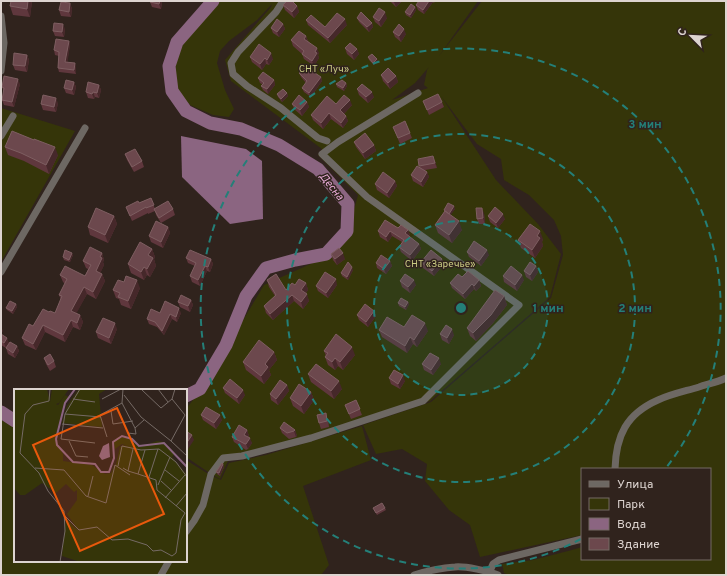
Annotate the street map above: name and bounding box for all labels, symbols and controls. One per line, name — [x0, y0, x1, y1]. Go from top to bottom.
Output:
north arrow — [671, 16, 711, 56]
text: С — [675, 26, 691, 38]
park label: СНТ «Луч» — [299, 63, 349, 76]
text: 3 мин — [628, 117, 662, 133]
water label: Десна — [316, 170, 347, 204]
park label: СНТ «Заречье» — [405, 258, 475, 271]
centre of rings — [454, 301, 468, 315]
text: 1 мин — [532, 301, 564, 317]
text: 2 мин — [618, 301, 652, 317]
inset map — [14, 389, 187, 562]
legend — [581, 468, 711, 560]
text: Улица — [617, 477, 653, 493]
text: Парк — [617, 497, 645, 513]
text: Вода — [617, 517, 646, 533]
text: Здание — [617, 537, 660, 553]

